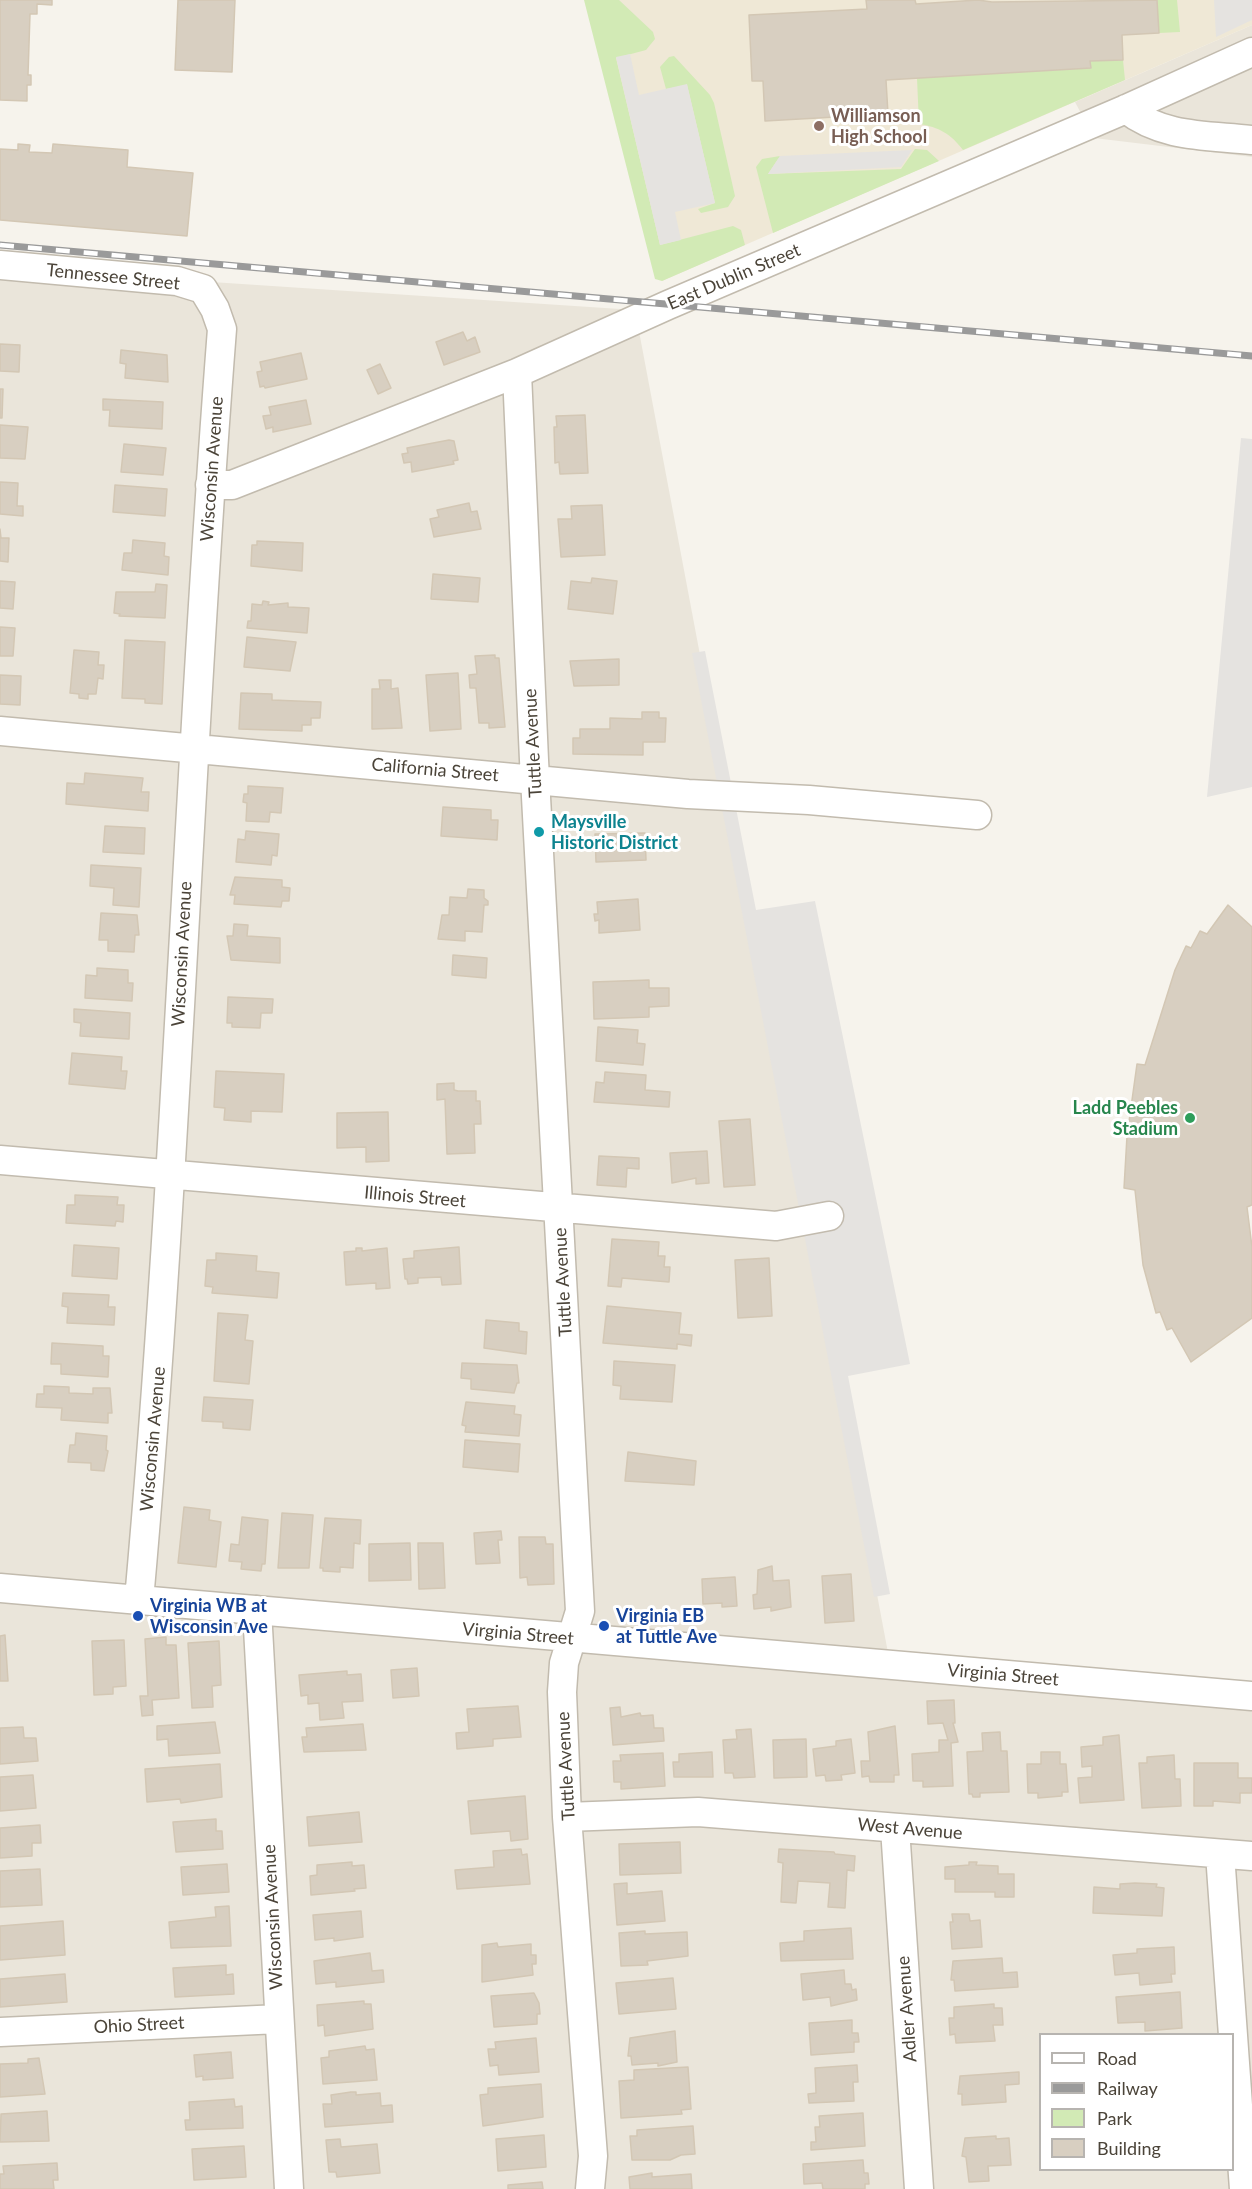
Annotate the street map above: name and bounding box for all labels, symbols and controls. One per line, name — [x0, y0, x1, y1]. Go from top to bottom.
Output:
place label: Williamson High School — [831, 105, 927, 148]
marker: Williamson High School — [812, 119, 826, 133]
street label: East Dublin Street — [664, 239, 804, 315]
street label: Tennessee Street — [45, 259, 181, 295]
street label: Wisconsin Avenue — [196, 396, 228, 542]
street label: Tuttle Avenue — [519, 688, 547, 798]
street label: California Street — [370, 754, 500, 786]
place label: Maysville Historic District — [551, 811, 678, 854]
marker: Maysville Historic District — [532, 825, 546, 839]
street label: Wisconsin Avenue — [167, 881, 197, 1027]
place label: Ladd Peebles Stadium — [1073, 1097, 1178, 1140]
marker: Ladd Peebles Stadium — [1183, 1111, 1197, 1125]
street label: Illinois Street — [363, 1182, 467, 1212]
street label: Tuttle Avenue — [549, 1227, 577, 1337]
street label: Wisconsin Avenue — [136, 1365, 170, 1513]
place label: Virginia WB at Wisconsin Ave — [150, 1595, 268, 1638]
place label: Virginia EB at Tuttle Ave — [616, 1605, 717, 1648]
marker: Virginia WB at Wisconsin Ave — [131, 1609, 145, 1623]
street label: Virginia Street — [461, 1618, 575, 1650]
marker: Virginia EB at Tuttle Ave — [597, 1619, 611, 1633]
street label: Virginia Street — [946, 1659, 1060, 1691]
street label: Tuttle Avenue — [552, 1711, 580, 1821]
street label: West Avenue — [856, 1814, 964, 1844]
street label: Wisconsin Avenue — [258, 1844, 288, 1990]
street label: Adler Avenue — [893, 1955, 921, 2063]
street label: Ohio Street — [93, 2012, 185, 2038]
legend — [1039, 2033, 1234, 2171]
text: Road — [1097, 2047, 1137, 2069]
text: Railway — [1097, 2077, 1158, 2099]
text: Park — [1097, 2107, 1132, 2129]
text: Building — [1097, 2137, 1161, 2159]

